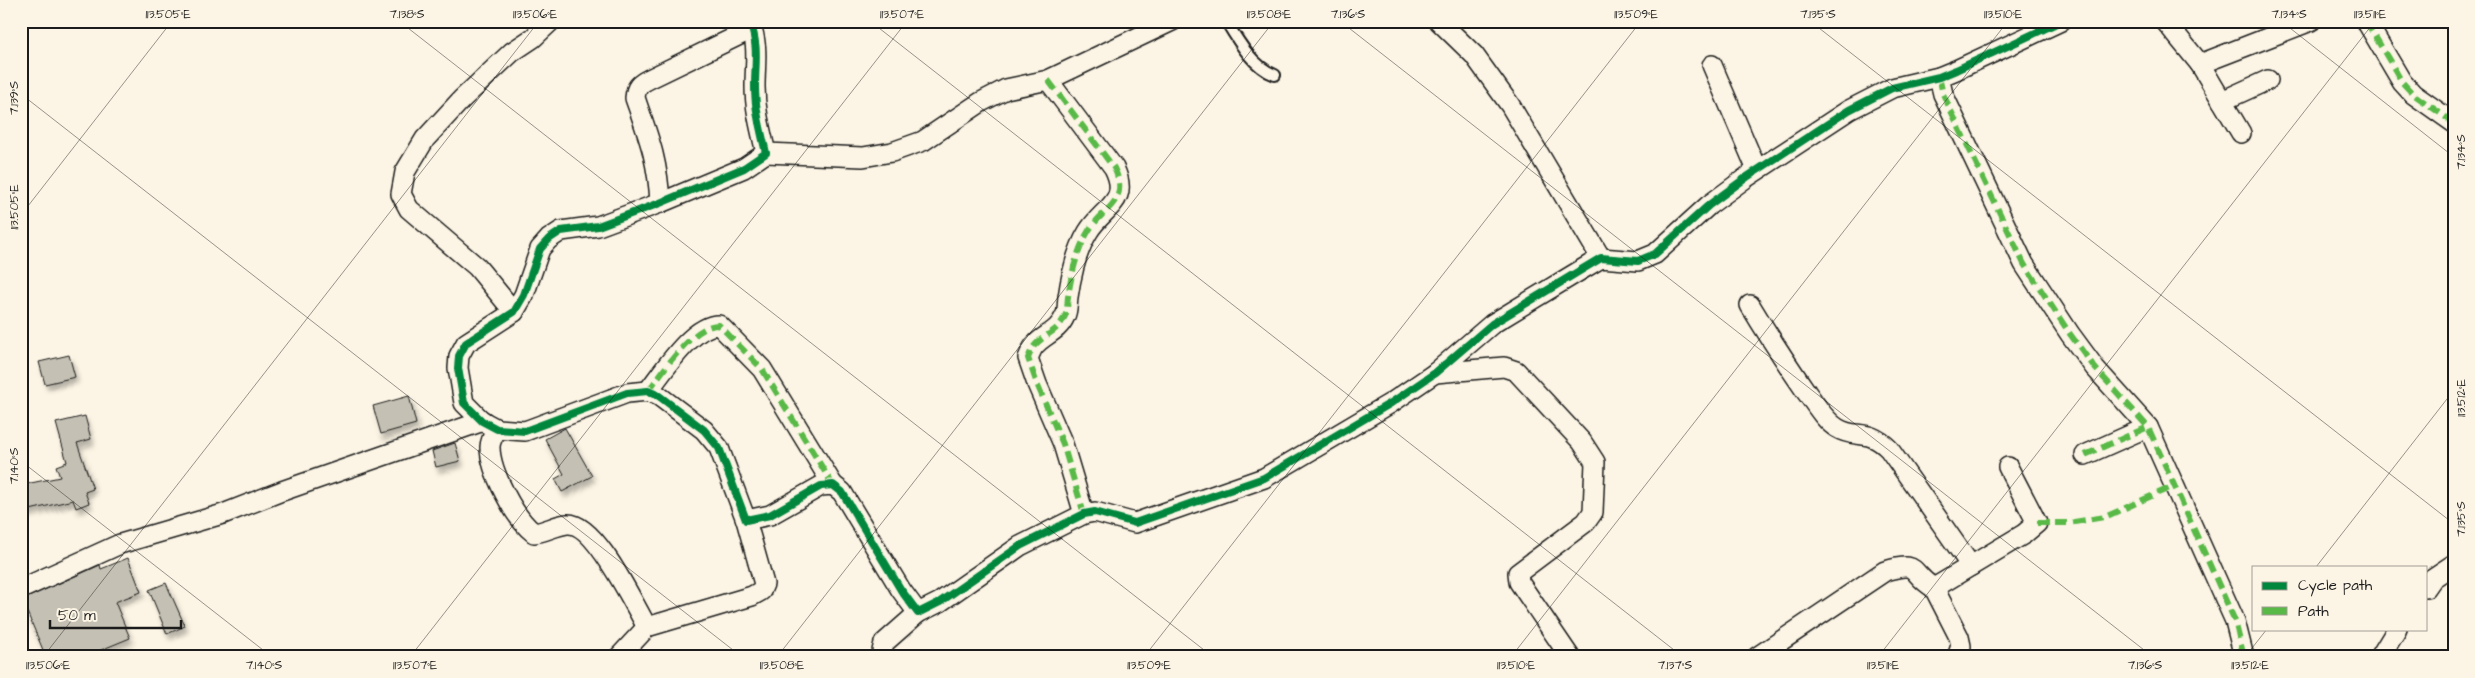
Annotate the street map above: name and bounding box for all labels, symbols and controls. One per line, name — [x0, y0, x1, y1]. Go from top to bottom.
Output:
text: 113.505°E — [145, 6, 191, 23]
text: 7.138°S — [390, 6, 425, 23]
text: 113.506°E — [513, 6, 557, 23]
text: 113.507°E — [880, 6, 924, 23]
text: 113.508°E — [1247, 6, 1291, 23]
text: 7.136°S — [1331, 6, 1366, 23]
text: 113.509°E — [1614, 6, 1658, 23]
text: 7.135°S — [1800, 6, 1836, 23]
text: 113.510°E — [1984, 6, 2022, 23]
text: 7.134°S — [2271, 6, 2307, 23]
text: 113.511°E — [2354, 6, 2386, 23]
text: 7.139°S — [6, 81, 23, 115]
text: 7.134°S — [2453, 134, 2470, 170]
text: 113.505°E — [6, 184, 23, 230]
text: 113.512°E — [2453, 379, 2470, 417]
text: 7.140°S — [6, 447, 23, 484]
text: 7.135°S — [2453, 501, 2470, 537]
legend — [2252, 566, 2428, 630]
text: Cycle path — [2298, 575, 2373, 597]
scale bar — [50, 598, 181, 630]
text: Path — [2298, 601, 2329, 622]
text: 50 m — [58, 605, 96, 626]
text: 113.506°E — [26, 657, 70, 674]
text: 7.140°S — [246, 657, 283, 674]
text: 113.507°E — [393, 657, 437, 674]
text: 113.508°E — [760, 657, 804, 674]
text: 113.509°E — [1127, 657, 1171, 674]
text: 113.510°E — [1497, 657, 1535, 674]
text: 7.137°S — [1658, 657, 1693, 674]
text: 113.511°E — [1867, 657, 1899, 674]
text: 7.136°S — [2128, 657, 2163, 674]
text: 113.512°E — [2231, 657, 2269, 674]

